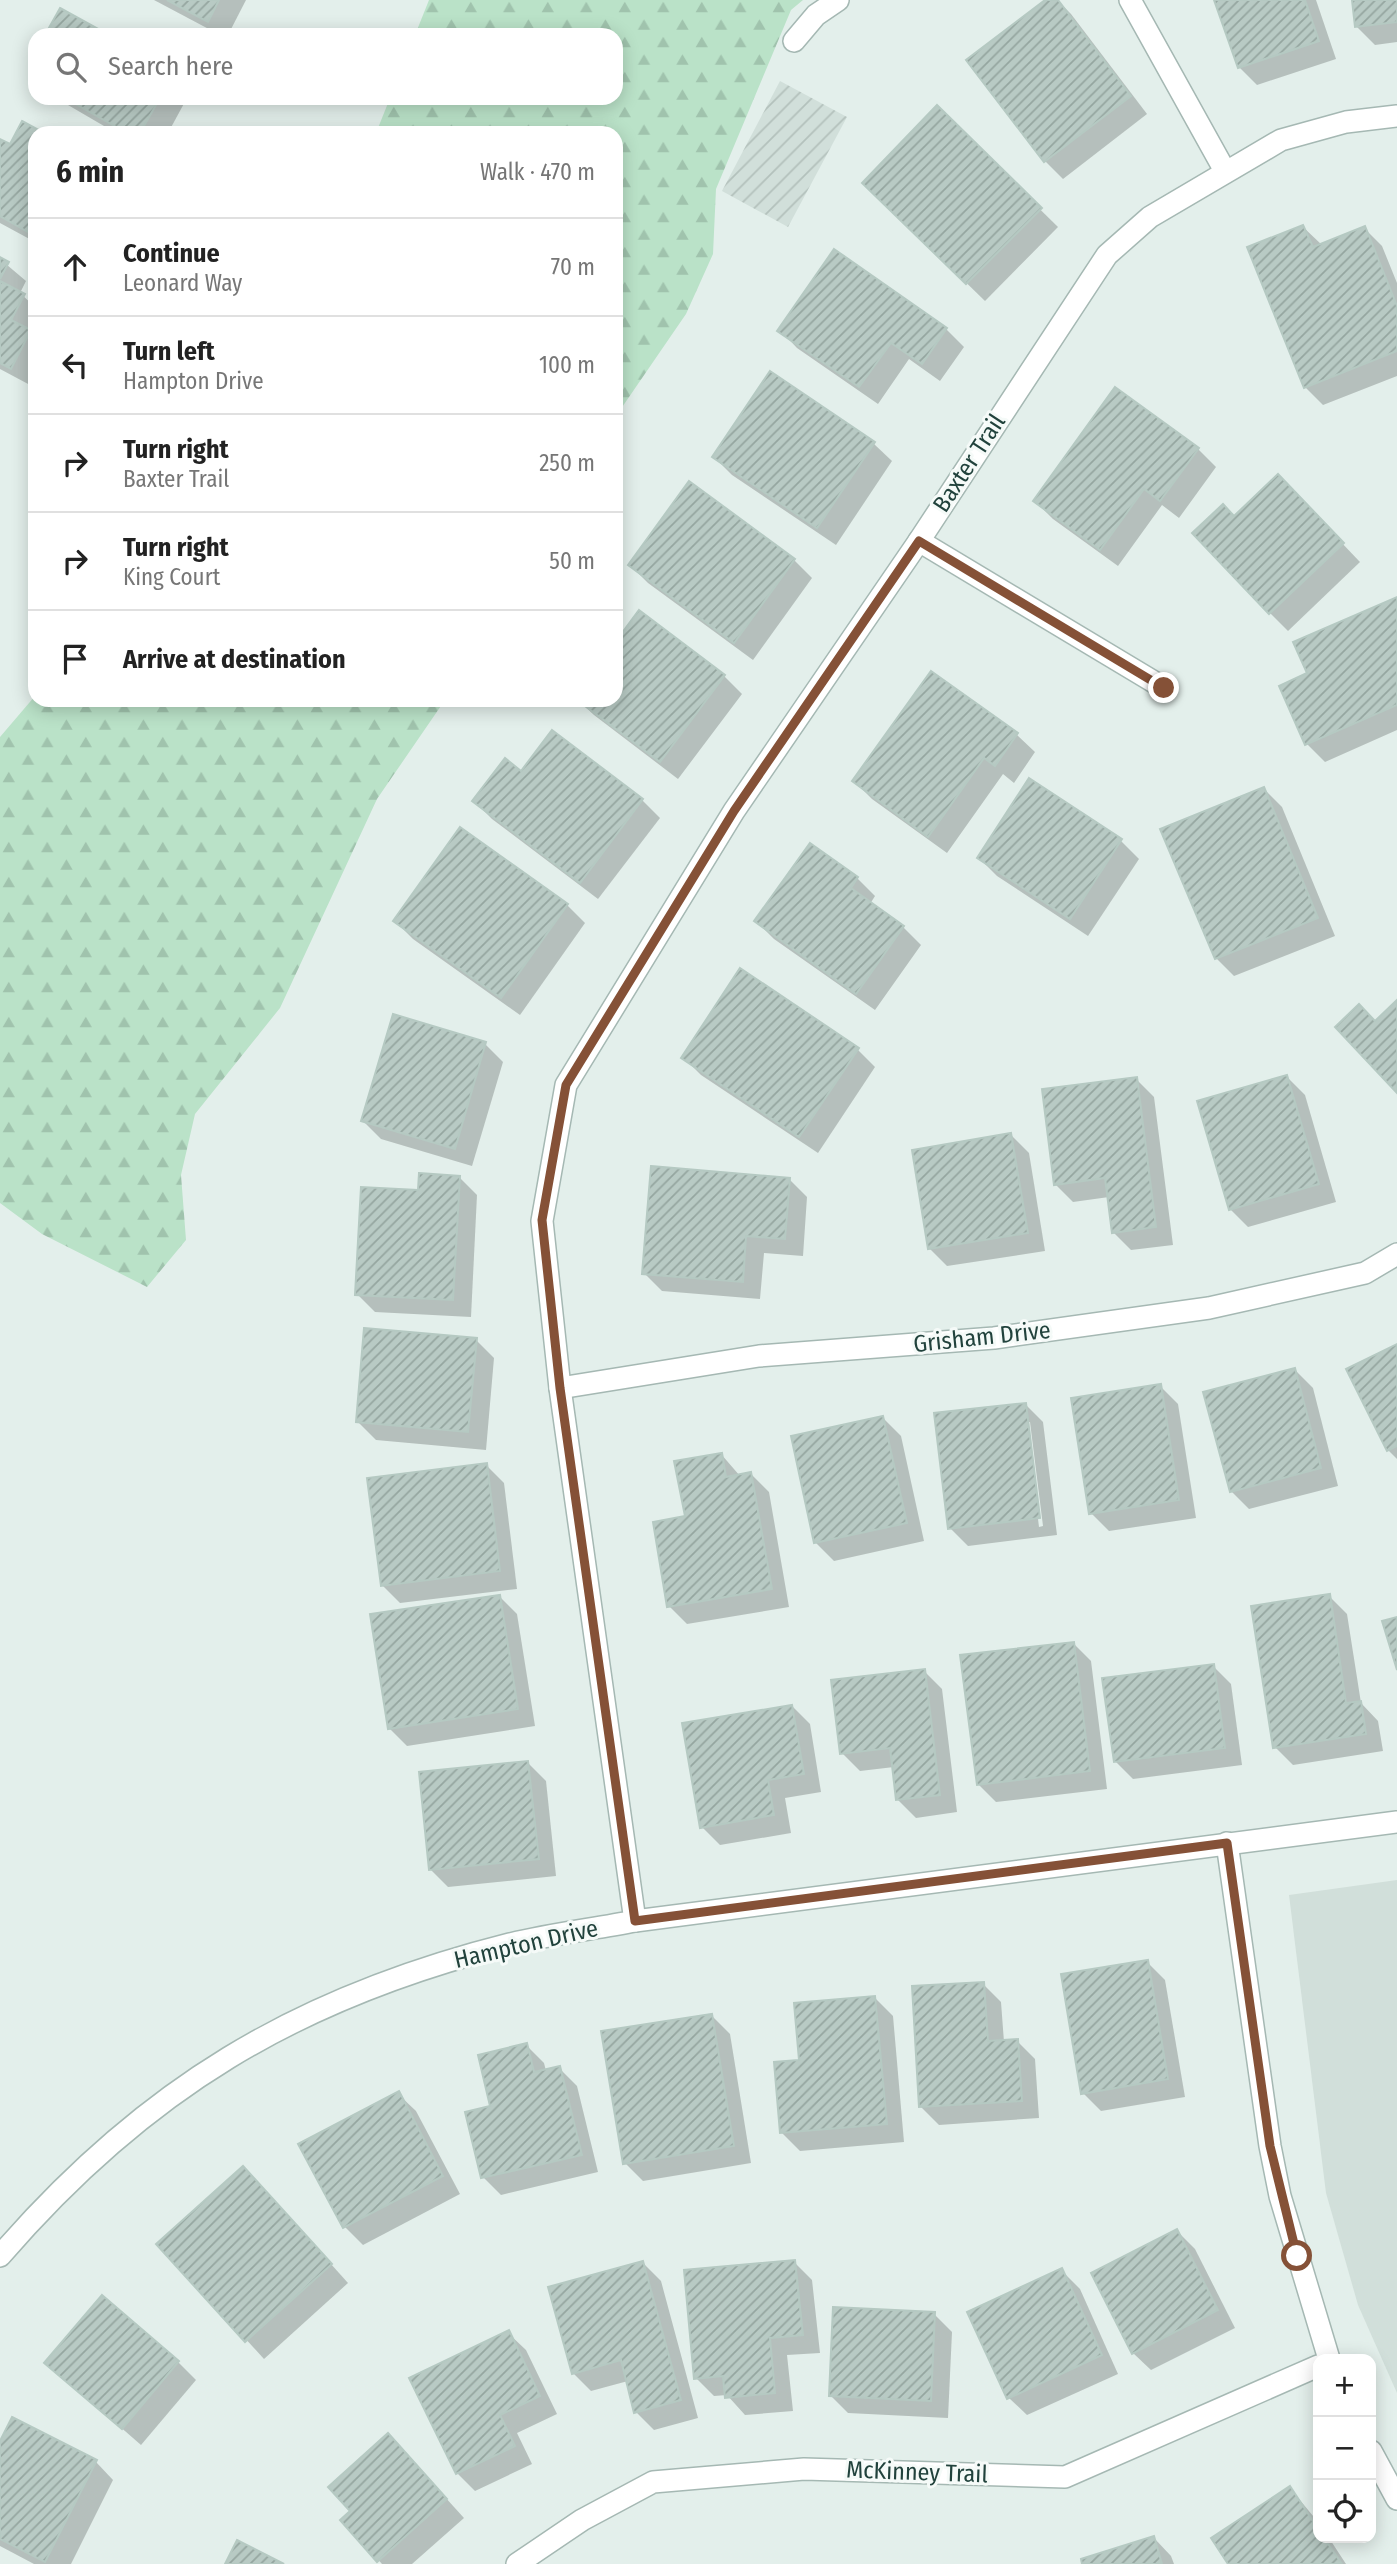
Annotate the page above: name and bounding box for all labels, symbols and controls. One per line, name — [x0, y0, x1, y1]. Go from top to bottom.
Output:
search box — [28, 28, 623, 105]
icon: search — [52, 48, 90, 86]
text: Search here — [108, 51, 233, 82]
text: 6 min — [56, 154, 124, 190]
text: Walk · 470 m — [480, 158, 595, 186]
text: Continue — [123, 238, 220, 269]
icon: ahead — [56, 248, 94, 286]
text: 70 m — [551, 253, 595, 281]
text: Leonard Way — [123, 269, 242, 297]
text: Turn left — [123, 336, 215, 367]
icon: left — [56, 346, 94, 384]
text: 100 m — [539, 351, 595, 379]
text: Hampton Drive — [123, 367, 264, 395]
street label: Baxter Trail — [927, 409, 1011, 517]
text: Turn right — [123, 434, 229, 465]
icon: right — [56, 444, 94, 482]
text: 250 m — [539, 449, 595, 477]
text: Baxter Trail — [123, 465, 229, 493]
text: Turn right — [123, 532, 229, 563]
icon: right — [56, 542, 94, 580]
text: 50 m — [549, 547, 595, 575]
text: King Court — [123, 563, 220, 591]
icon: arrive — [56, 640, 94, 678]
text: Arrive at destination — [123, 644, 346, 675]
route end — [1148, 672, 1179, 703]
street label: Grisham Drive — [912, 1316, 1052, 1358]
street label: Hampton Drive — [451, 1914, 601, 1974]
route start — [1281, 2240, 1312, 2271]
map controls — [1313, 2354, 1376, 2543]
button: + — [1313, 2354, 1376, 2417]
button: − — [1313, 2417, 1376, 2480]
street label: McKinney Trail — [846, 2456, 988, 2488]
button: locate — [1313, 2480, 1376, 2543]

